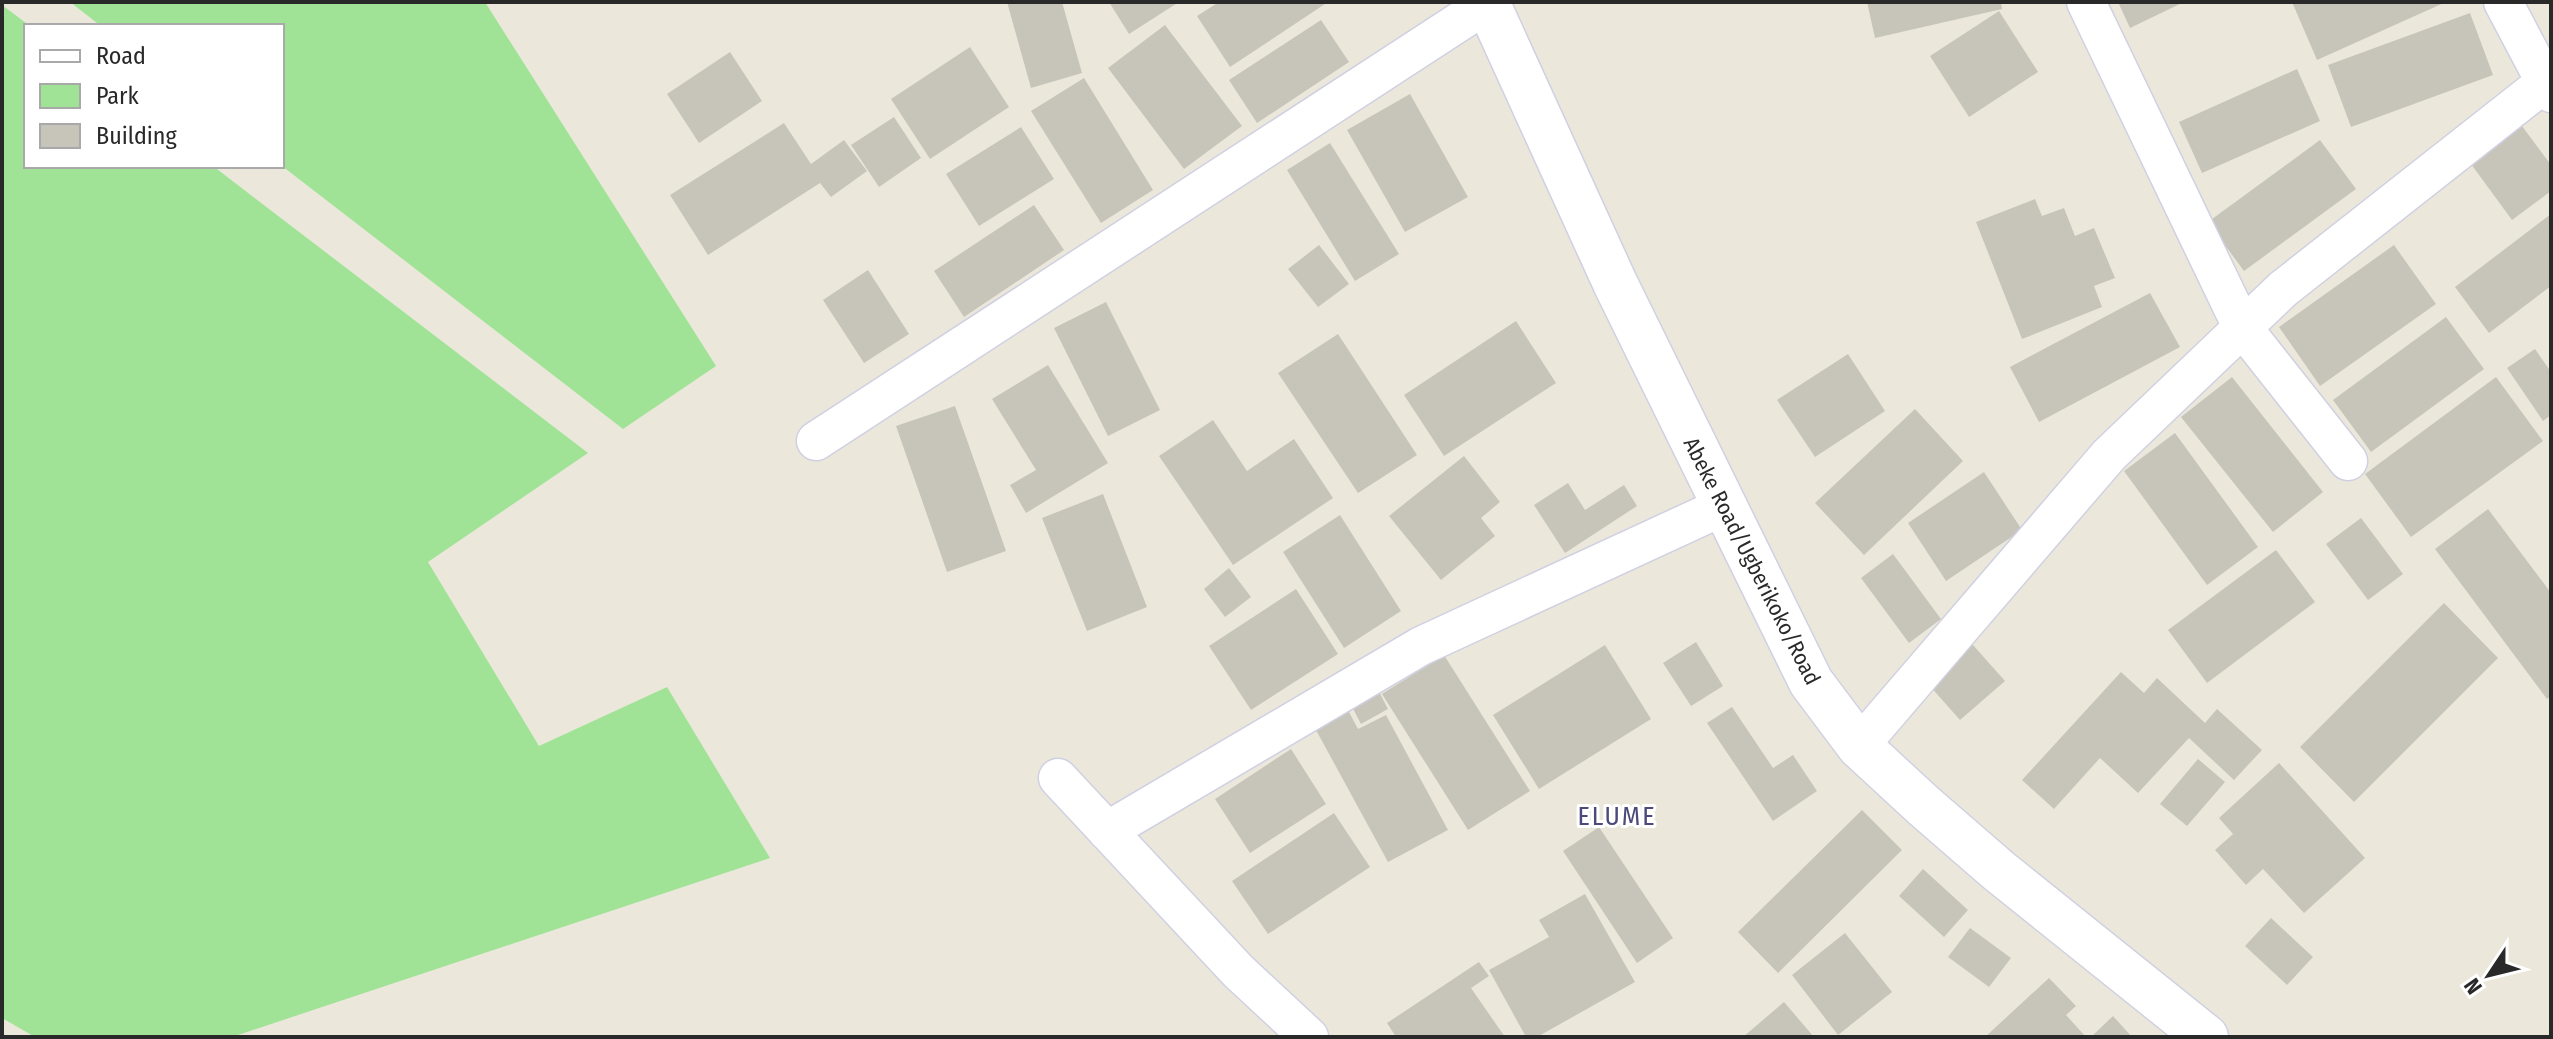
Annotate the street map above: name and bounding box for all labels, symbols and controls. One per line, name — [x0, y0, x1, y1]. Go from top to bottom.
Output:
legend — [24, 24, 284, 168]
text: Road — [96, 42, 146, 70]
text: Park — [96, 82, 139, 110]
text: Building — [96, 122, 178, 150]
street label: Abeke Road/Ugberikoko/Road — [1678, 433, 1826, 689]
district label: ELUME — [1577, 801, 1657, 832]
north arrow — [2449, 935, 2529, 1015]
text: N — [2458, 973, 2488, 999]

